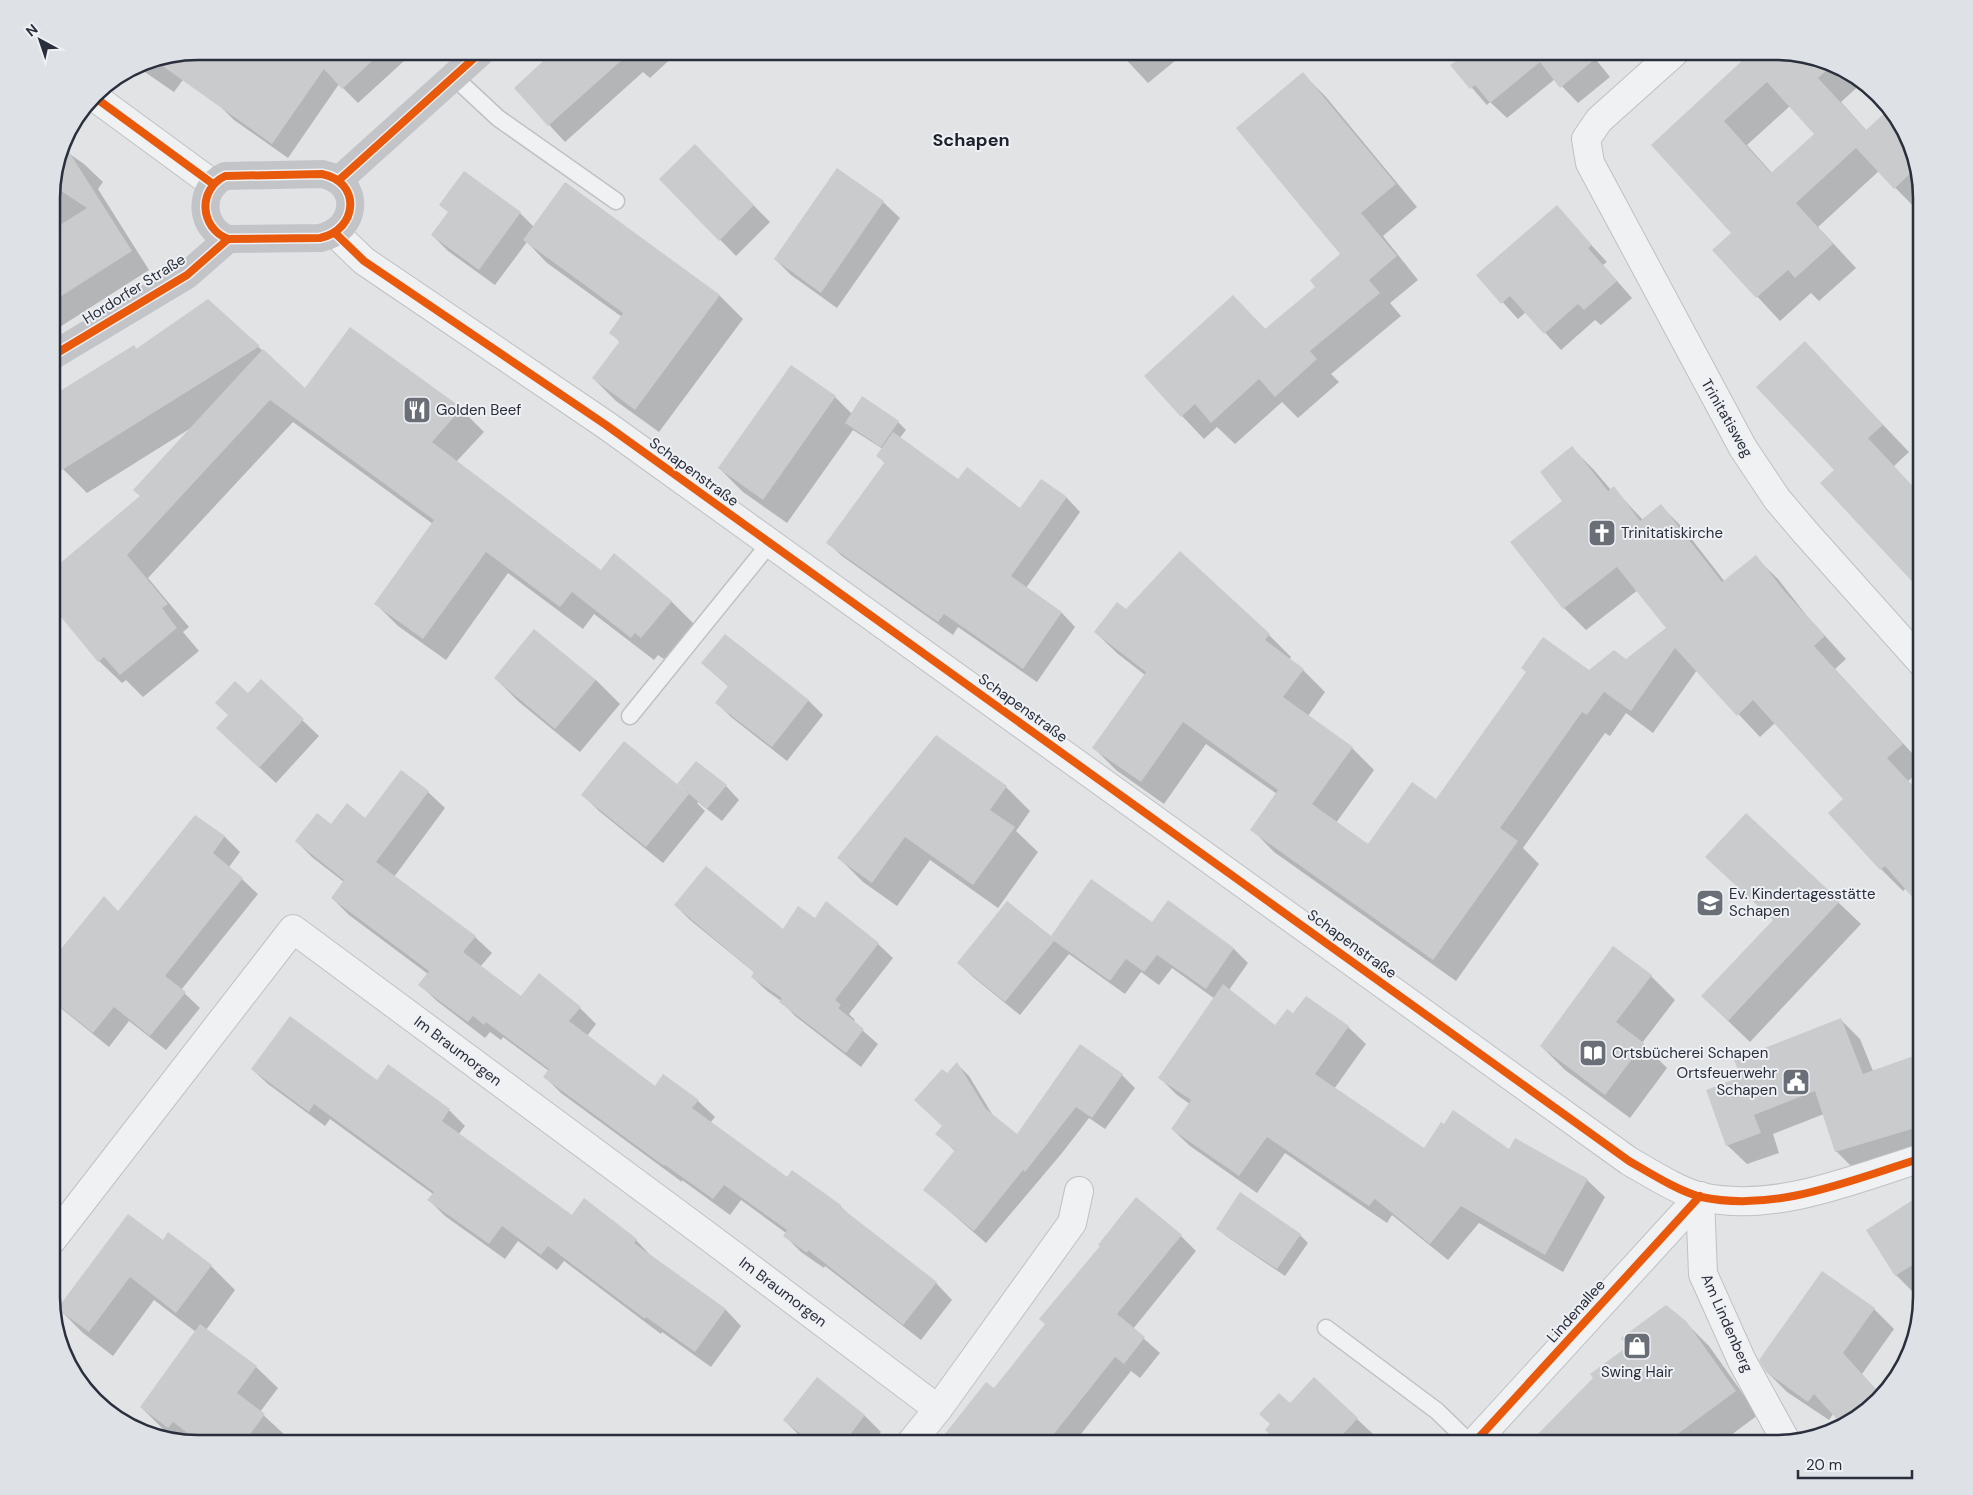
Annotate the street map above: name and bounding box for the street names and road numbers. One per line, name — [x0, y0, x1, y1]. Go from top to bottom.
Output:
street label: Hordorfer Straße — [79, 249, 189, 329]
street label: Trinitatisweg — [1696, 375, 1758, 461]
street label: Schapenstraße — [645, 433, 743, 511]
street label: Schapenstraße — [974, 669, 1072, 747]
street label: Schapenstraße — [1303, 905, 1401, 983]
street label: Im Braumorgen — [410, 1011, 506, 1091]
street label: Im Braumorgen — [735, 1252, 831, 1332]
street label: Am Lindenberg — [1696, 1271, 1758, 1375]
street label: Lindenallee — [1542, 1275, 1610, 1347]

